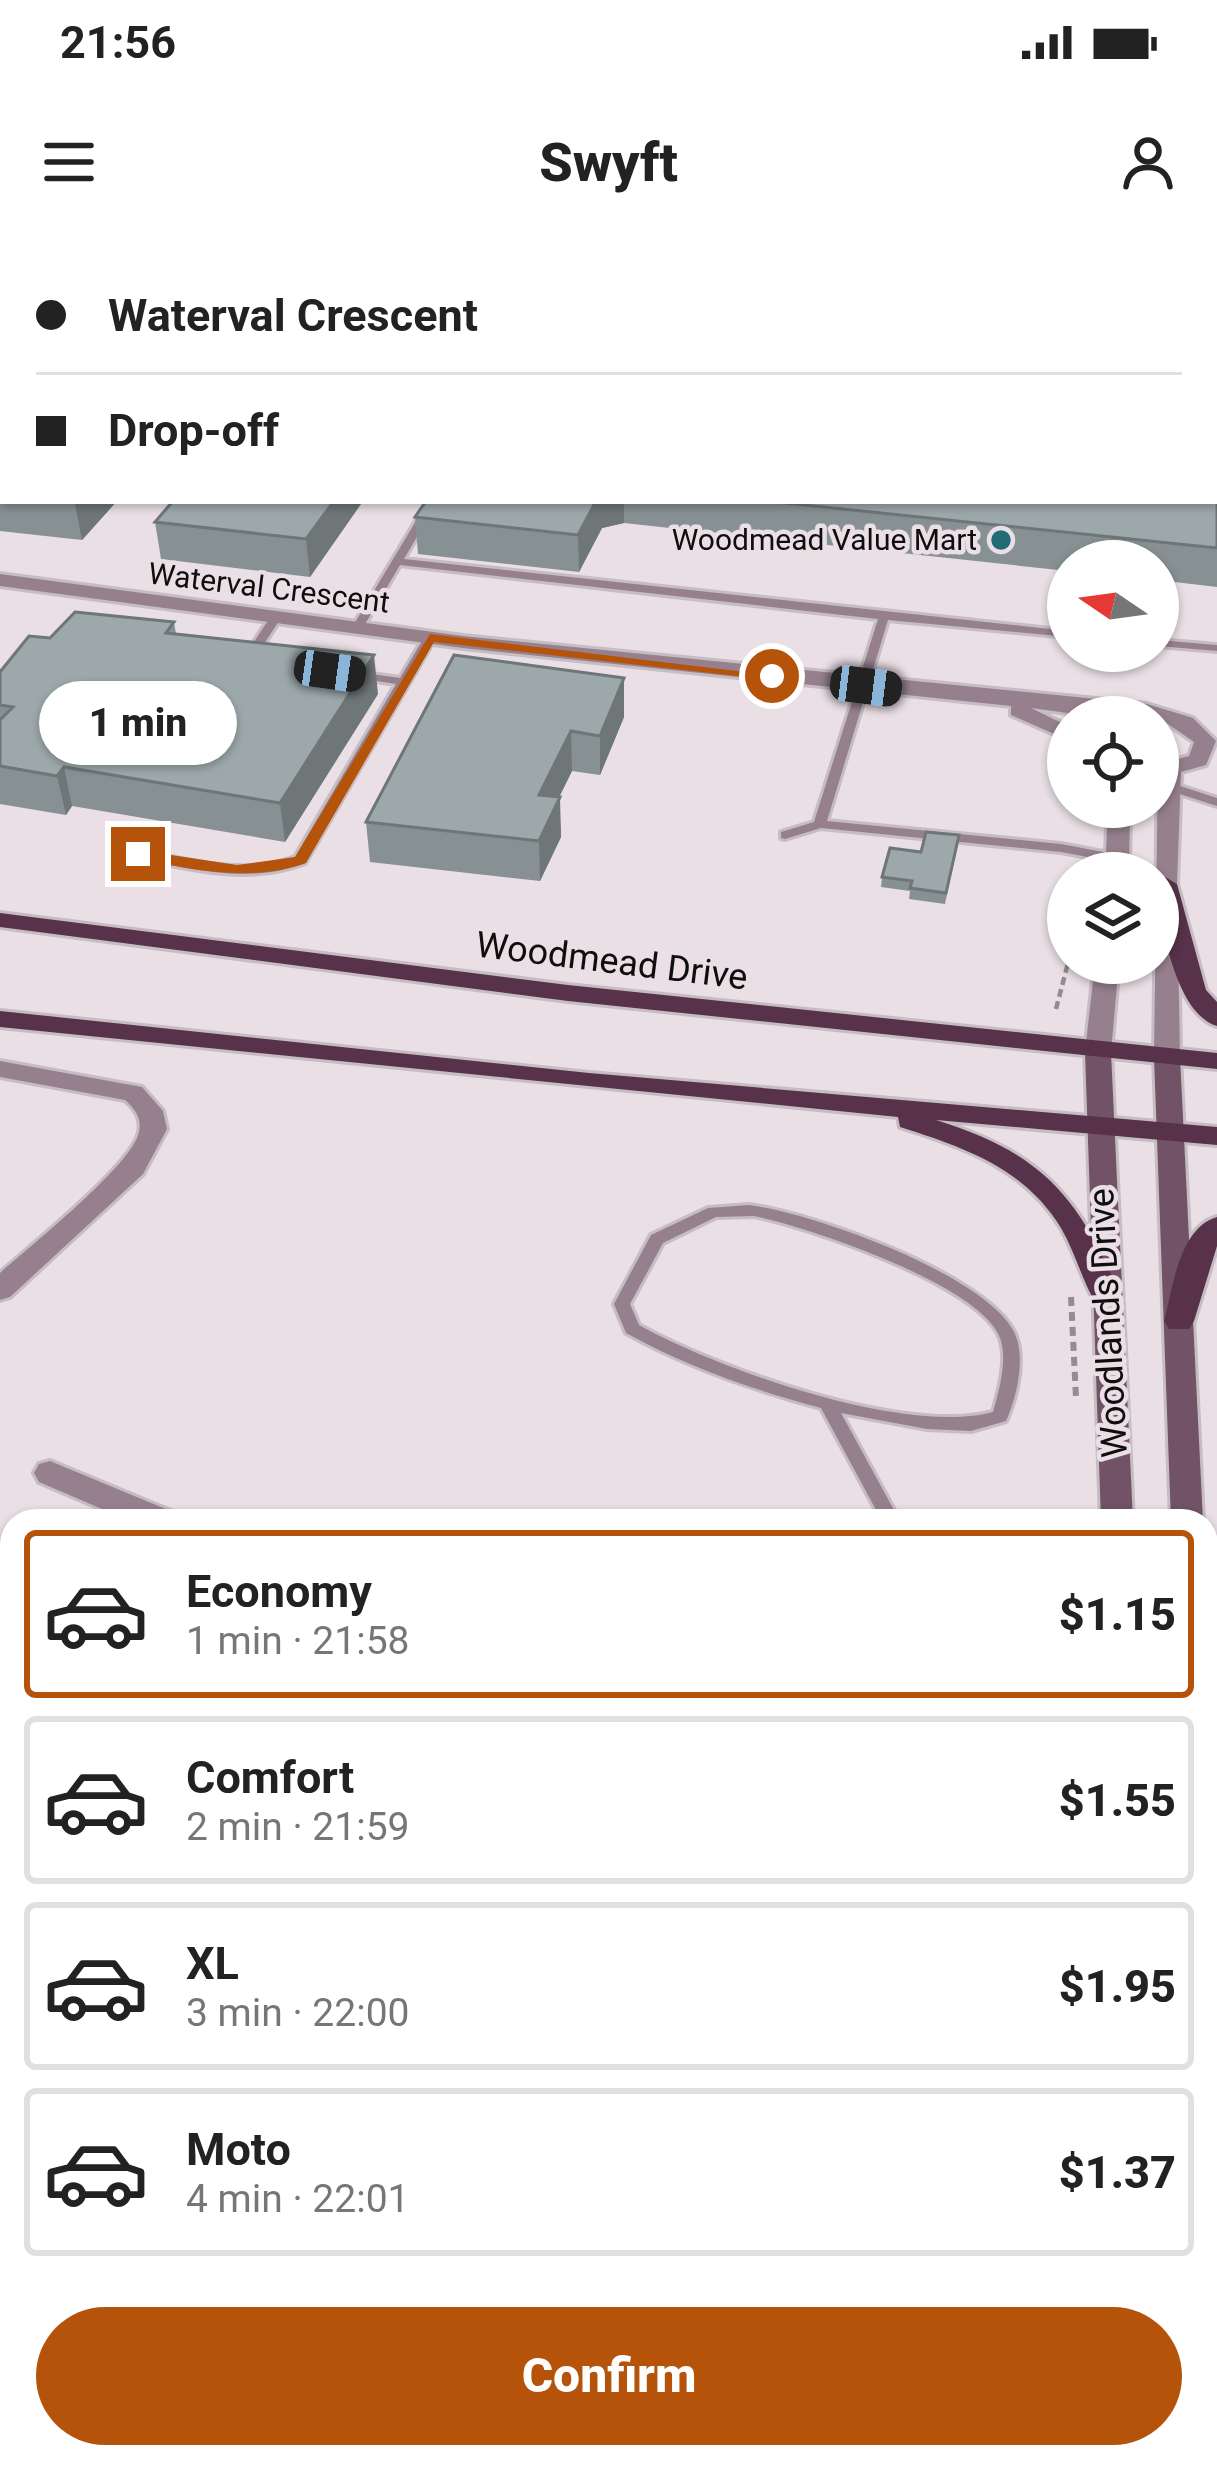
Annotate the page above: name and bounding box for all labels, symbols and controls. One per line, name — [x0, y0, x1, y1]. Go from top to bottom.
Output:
text: 21:56 — [60, 16, 176, 69]
icon: menu — [36, 129, 102, 195]
icon: person — [1115, 129, 1181, 195]
text: Swyft — [539, 131, 678, 194]
text: Waterval Crescent — [108, 289, 478, 342]
text: Drop-off — [108, 404, 279, 457]
place label: Woodmead Value Mart — [672, 522, 977, 557]
marker: Woodmead Value Mart — [988, 527, 1014, 553]
north arrow — [1047, 540, 1179, 672]
map controls — [1047, 540, 1179, 984]
street label: Waterval Crescent — [146, 555, 392, 620]
car — [292, 648, 368, 694]
route start — [745, 649, 799, 703]
car — [828, 664, 904, 708]
callout: 1 min — [39, 680, 237, 764]
button: locate — [1047, 696, 1179, 828]
text: 1 min — [89, 700, 187, 746]
route end — [111, 827, 165, 881]
button: layers — [1047, 852, 1179, 984]
street label: Woodmead Drive — [474, 924, 750, 998]
street label: Woodlands Drive — [1080, 1187, 1136, 1459]
icon: car — [42, 1560, 150, 1668]
text: Economy — [186, 1565, 372, 1618]
text: $1.15 — [1059, 1588, 1176, 1641]
text: 1 min · 21:58 — [186, 1618, 409, 1664]
icon: car — [42, 1746, 150, 1854]
text: Comfort — [186, 1751, 354, 1804]
text: $1.55 — [1059, 1774, 1176, 1827]
text: 2 min · 21:59 — [186, 1804, 409, 1850]
icon: car — [42, 1932, 150, 2040]
text: XL — [186, 1937, 239, 1990]
text: $1.95 — [1059, 1960, 1176, 2013]
text: 3 min · 22:00 — [186, 1990, 409, 2036]
icon: car — [42, 2118, 150, 2226]
text: Moto — [186, 2123, 291, 2176]
text: $1.37 — [1059, 2146, 1176, 2199]
text: 4 min · 22:01 — [186, 2176, 409, 2222]
button: Confirm — [36, 2307, 1182, 2445]

